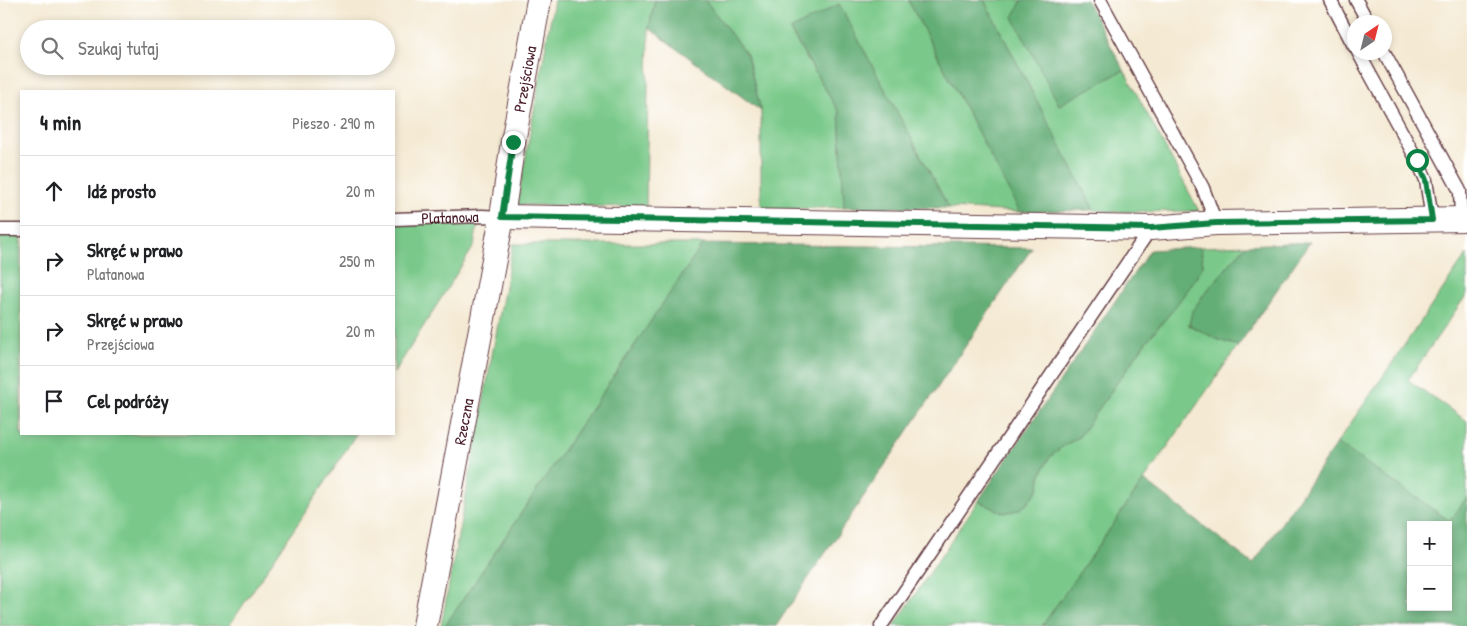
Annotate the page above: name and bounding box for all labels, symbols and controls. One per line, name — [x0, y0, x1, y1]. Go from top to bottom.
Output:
north arrow — [1347, 15, 1392, 60]
search box — [20, 20, 395, 75]
icon: search — [38, 34, 66, 62]
text: Szukaj tutaj — [78, 35, 159, 61]
street label: Przejściowa — [508, 44, 541, 114]
text: 4 min — [40, 108, 81, 137]
text: Pieszo · 290 m — [292, 112, 375, 134]
route end — [502, 131, 525, 154]
route start — [1406, 149, 1429, 172]
icon: ahead — [40, 177, 68, 205]
text: Idź prosto — [87, 178, 156, 204]
text: 20 m — [346, 180, 375, 202]
street label: Platanowa — [421, 205, 479, 229]
text: Skręć w prawo — [87, 237, 183, 263]
icon: right — [40, 247, 68, 275]
text: 250 m — [339, 250, 375, 272]
text: Platanowa — [87, 263, 144, 285]
text: Skręć w prawo — [87, 307, 183, 333]
icon: right — [40, 317, 68, 345]
text: 20 m — [346, 320, 375, 342]
text: Przejściowa — [87, 333, 154, 355]
icon: arrive — [40, 387, 68, 415]
text: Cel podróży — [87, 388, 169, 414]
street label: Rzeczna — [448, 396, 479, 447]
map controls — [1407, 521, 1452, 611]
button: + — [1407, 521, 1452, 566]
button: − — [1407, 566, 1452, 611]

